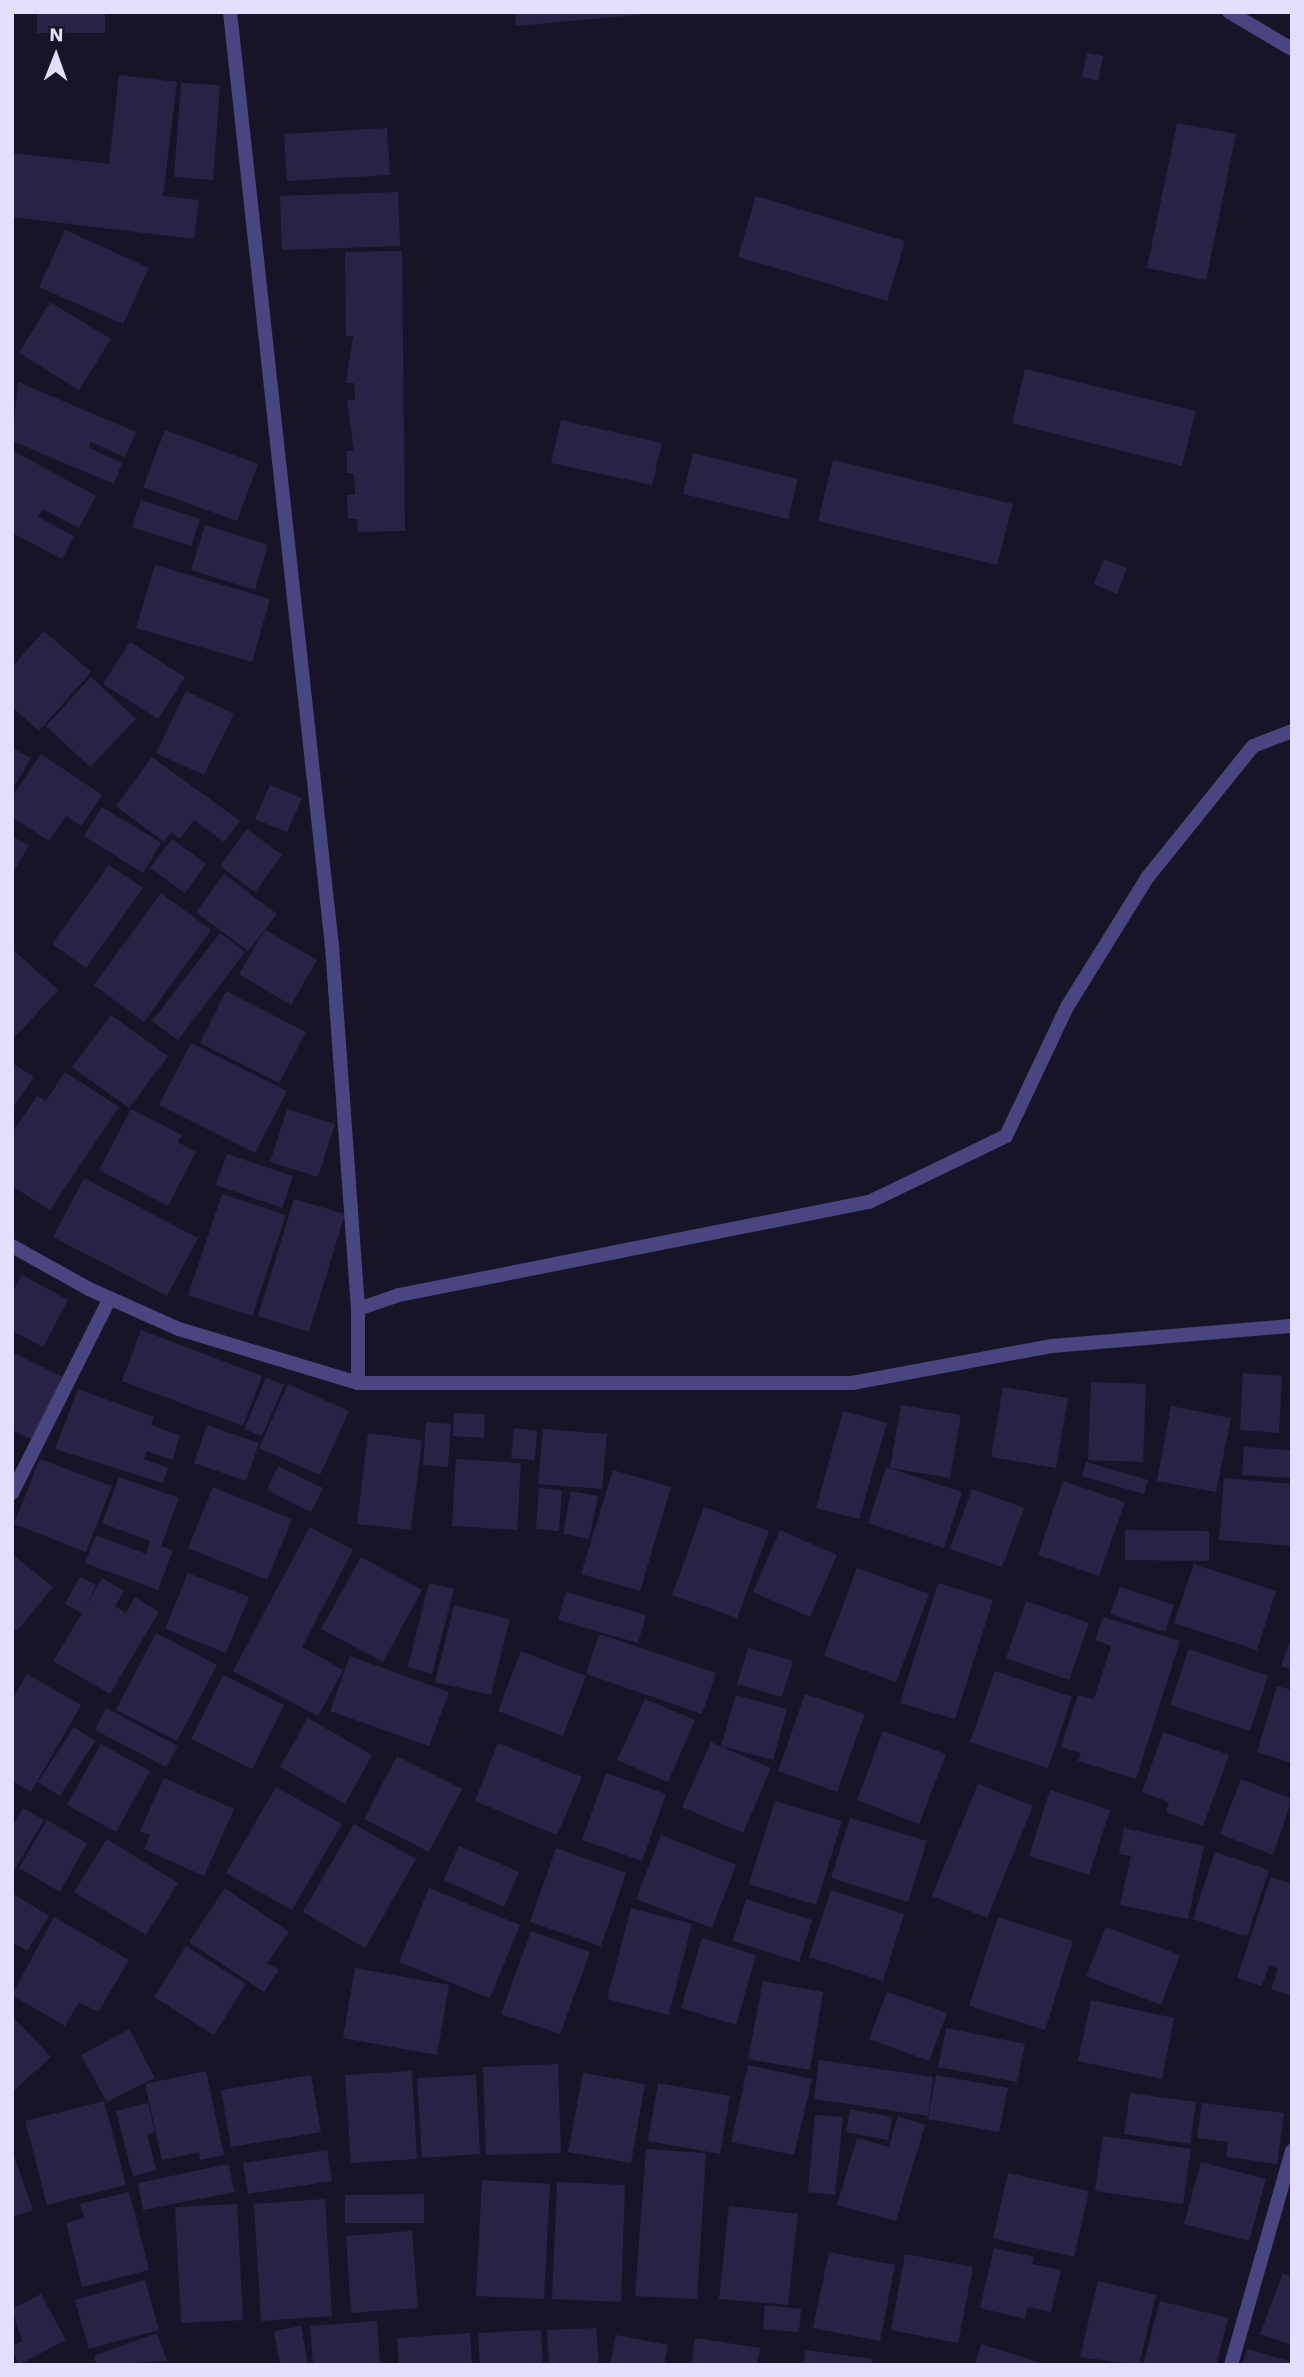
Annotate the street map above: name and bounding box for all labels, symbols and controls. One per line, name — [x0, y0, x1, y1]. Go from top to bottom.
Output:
north arrow — [21, 21, 91, 91]
text: N — [49, 23, 64, 46]

